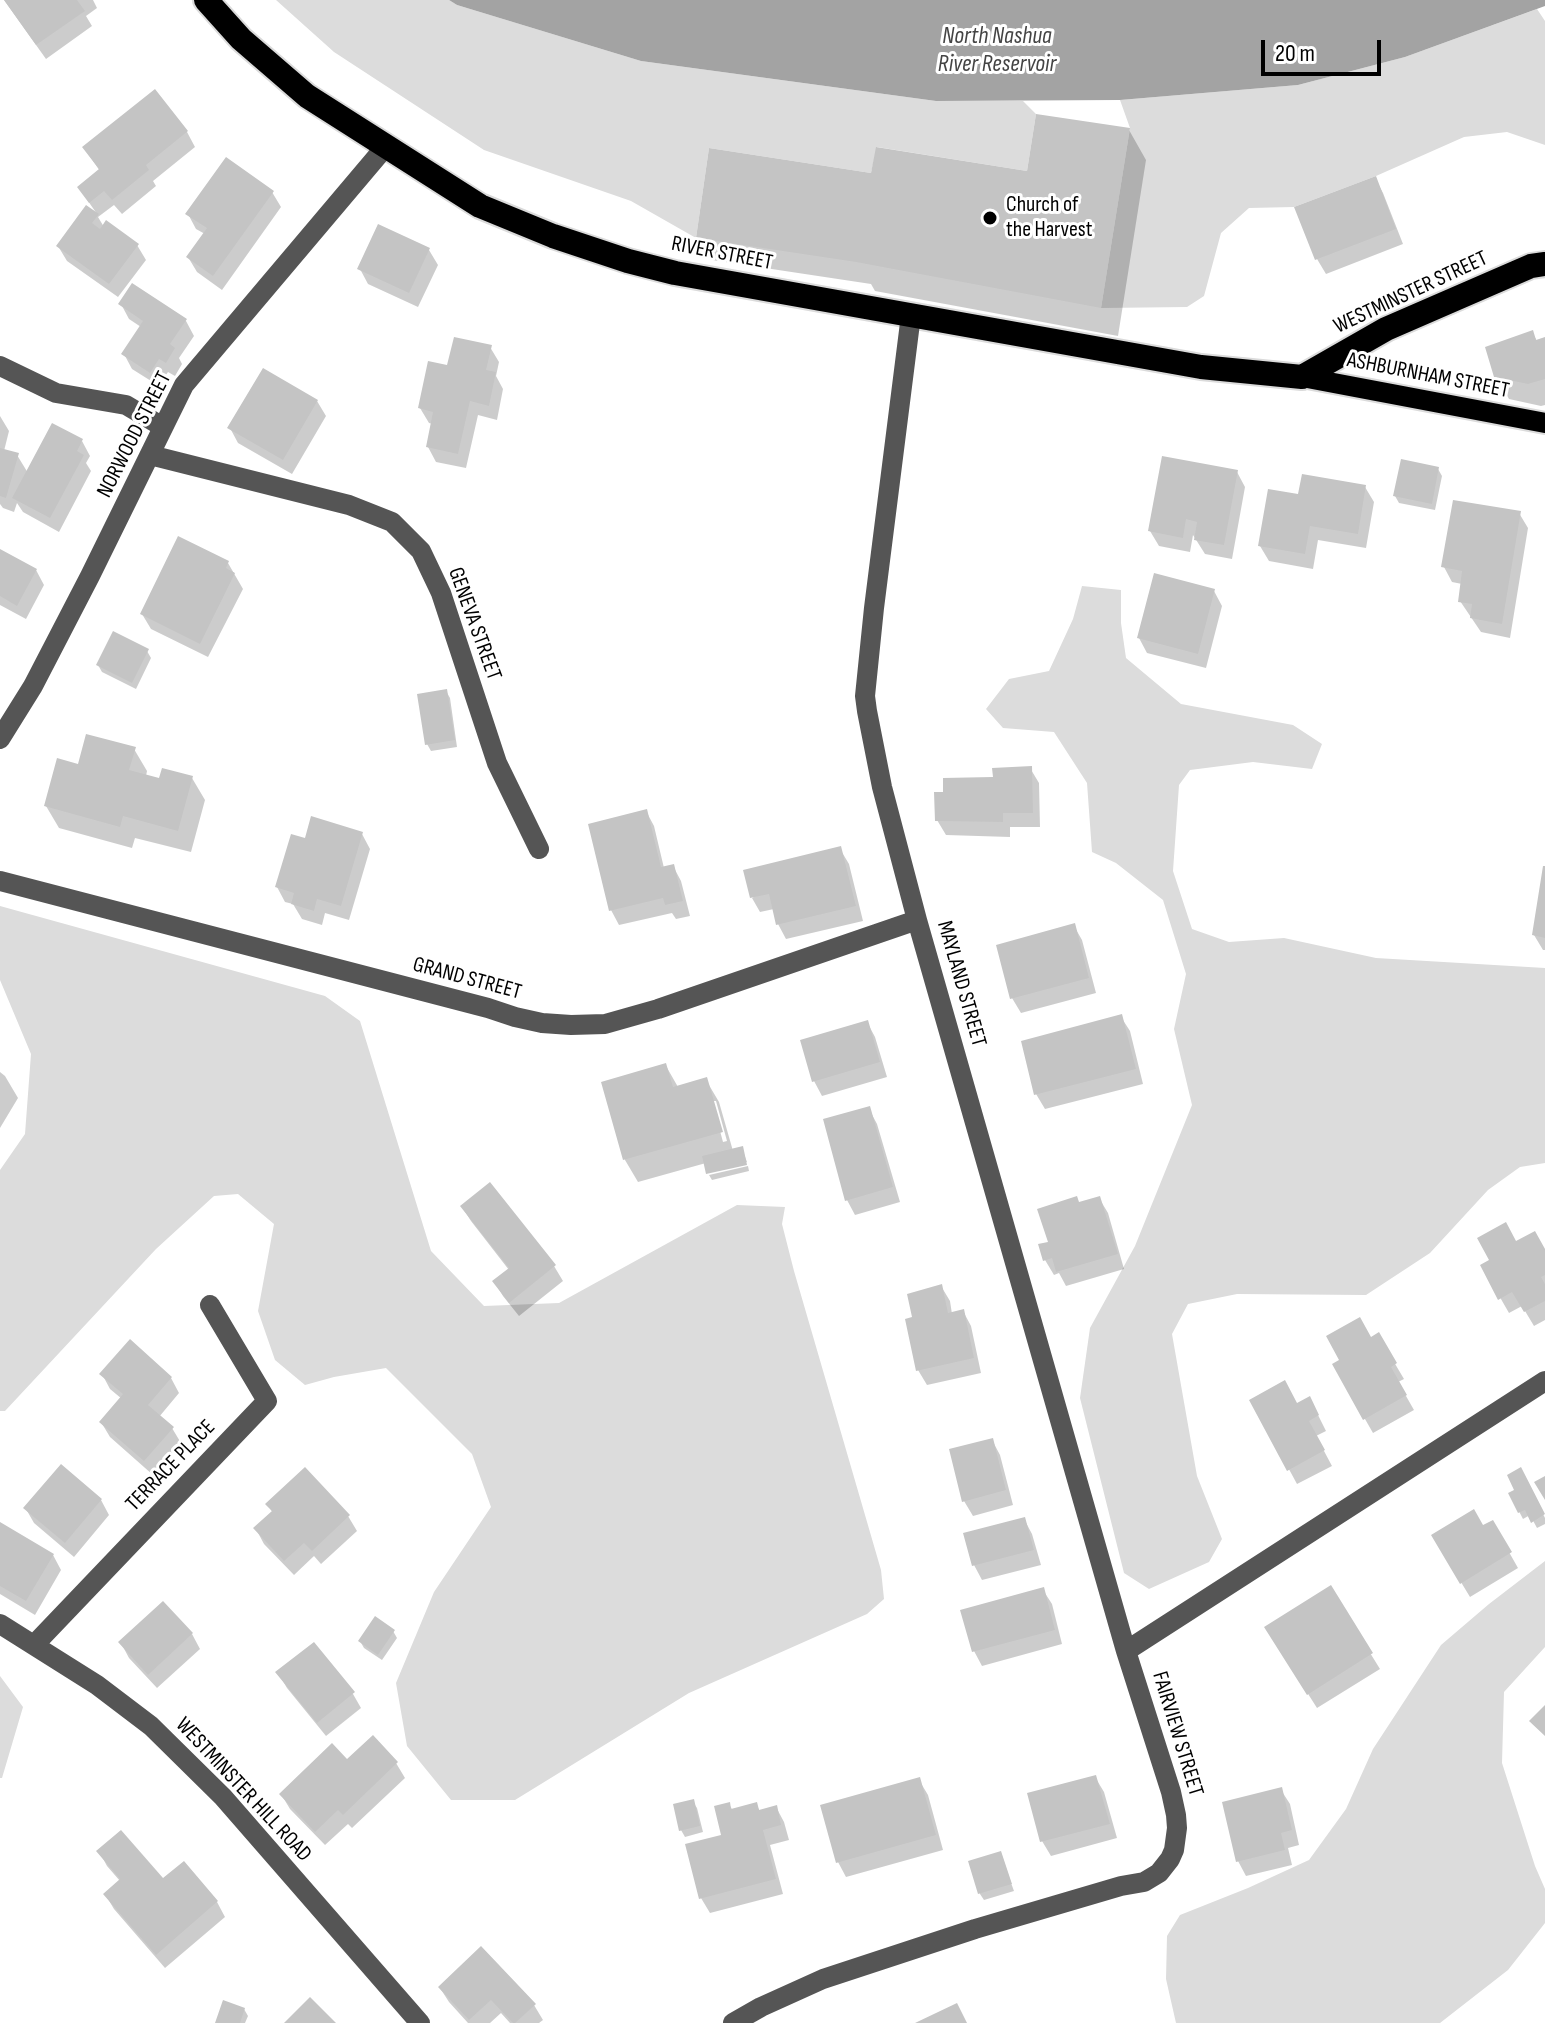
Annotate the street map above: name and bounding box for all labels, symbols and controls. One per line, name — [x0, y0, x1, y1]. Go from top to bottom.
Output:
water label: North Nashua River Reservoir — [938, 23, 1056, 79]
scale bar — [1265, 24, 1385, 74]
text: 20 m — [1275, 39, 1315, 68]
place label: Church of the Harvest — [1006, 192, 1092, 244]
marker: Church of the Harvest — [981, 209, 999, 227]
street label: RIVER STREET — [669, 231, 775, 277]
street label: WESTMINSTER STREET — [1330, 246, 1492, 340]
street label: ASHBURNHAM STREET — [1345, 347, 1511, 405]
street label: NORWOOD STREET — [92, 368, 178, 502]
street label: GENEVA STREET — [441, 564, 507, 684]
street label: MAYLAND STREET — [930, 918, 992, 1050]
street label: GRAND STREET — [410, 952, 524, 1006]
street label: TERRACE PLACE — [121, 1415, 221, 1517]
street label: FAIRVIEW STREET — [1146, 1669, 1208, 1799]
street label: WESTMINSTER HILL ROAD — [169, 1712, 317, 1868]

